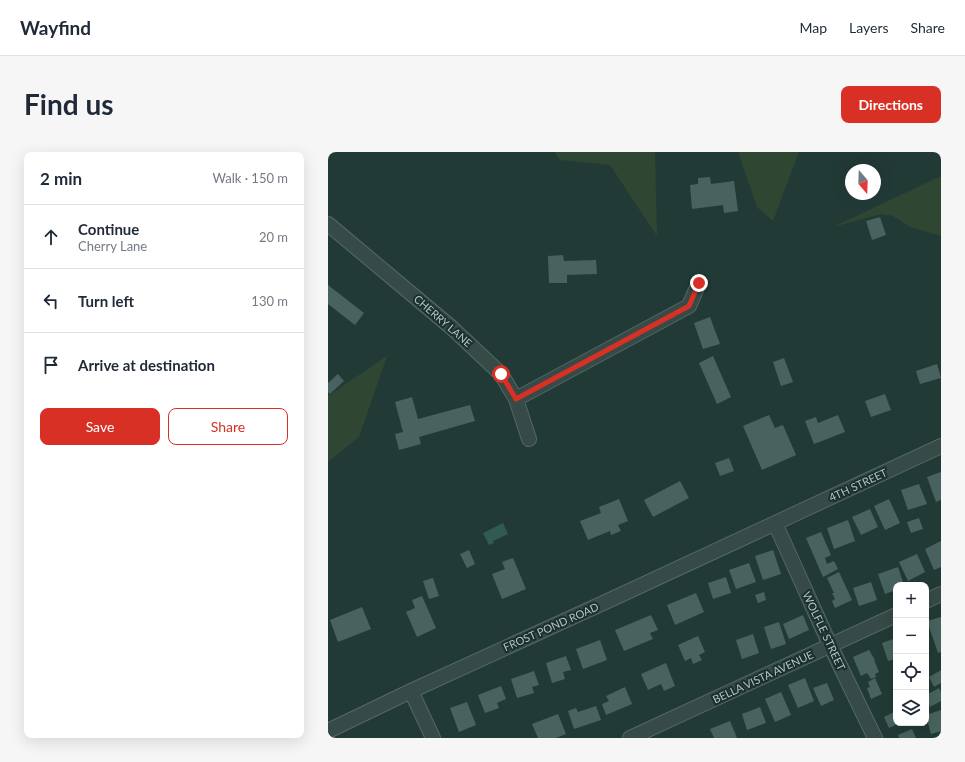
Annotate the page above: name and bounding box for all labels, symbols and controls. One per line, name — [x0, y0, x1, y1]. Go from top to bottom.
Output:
text: Wayfind — [20, 16, 91, 39]
text: Map — [799, 19, 827, 36]
text: Layers — [849, 19, 889, 36]
text: Share — [911, 19, 945, 36]
button: Directions — [841, 86, 941, 123]
text: Find us — [24, 87, 114, 121]
north arrow — [845, 164, 881, 200]
text: 2 min — [40, 168, 82, 189]
text: Walk · 150 m — [212, 170, 288, 186]
text: Continue — [78, 220, 139, 238]
icon: ahead — [40, 226, 62, 248]
text: 20 m — [259, 229, 288, 245]
text: Cherry Lane — [78, 238, 147, 254]
route end — [690, 274, 708, 292]
icon: left — [40, 290, 62, 312]
text: Turn left — [78, 292, 134, 310]
street label: CHERRY LANE — [412, 292, 475, 349]
text: 130 m — [251, 293, 288, 309]
icon: arrive — [40, 354, 62, 376]
text: Arrive at destination — [78, 356, 215, 374]
route start — [492, 365, 510, 383]
button: Save — [40, 408, 160, 445]
button: Share — [168, 408, 288, 445]
street label: 4TH STREET — [827, 465, 889, 504]
map controls — [893, 582, 929, 726]
button: + — [893, 582, 929, 618]
street label: WOLFLE STREET — [801, 589, 849, 673]
street label: FROST POND ROAD — [501, 600, 600, 653]
button: − — [893, 618, 929, 654]
street label: BELLA VISTA AVENUE — [710, 648, 815, 706]
button: locate — [893, 654, 929, 690]
button: layers — [893, 690, 929, 726]

